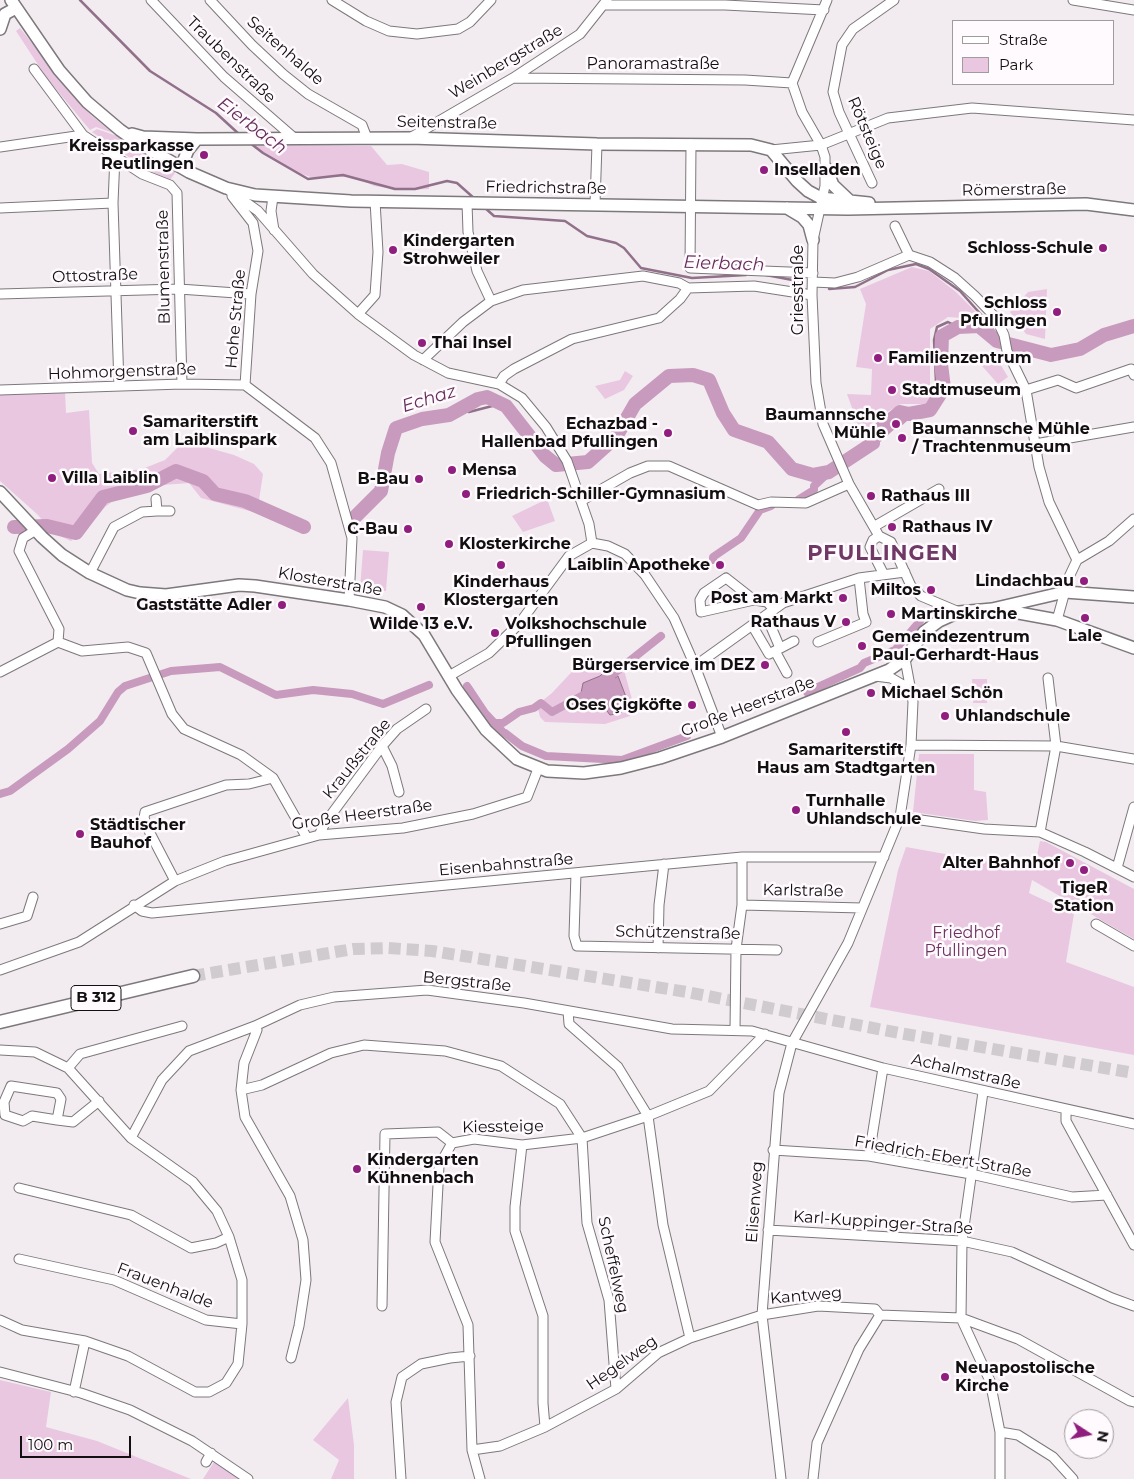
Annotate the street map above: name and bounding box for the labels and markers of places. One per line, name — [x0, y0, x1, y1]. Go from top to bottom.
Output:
place label: Kreissparkasse Reutlingen — [69, 136, 194, 174]
marker: Kreissparkasse Reutlingen — [198, 149, 210, 161]
place label: Inselladen — [774, 160, 861, 180]
marker: Inselladen — [758, 164, 770, 176]
place label: Kindergarten Strohweiler — [403, 231, 515, 269]
place label: Schloss-Schule — [968, 238, 1093, 258]
marker: Schloss-Schule — [1097, 242, 1109, 254]
marker: Kindergarten Strohweiler — [387, 244, 399, 256]
place label: Schloss Pfullingen — [960, 293, 1047, 331]
marker: Schloss Pfullingen — [1051, 306, 1063, 318]
place label: Thai Insel — [432, 333, 512, 353]
marker: Thai Insel — [416, 337, 428, 349]
place label: Familienzentrum — [888, 348, 1032, 368]
marker: Familienzentrum — [872, 352, 884, 364]
place label: Stadtmuseum — [902, 380, 1021, 400]
marker: Stadtmuseum — [886, 384, 898, 396]
place label: Baumannsche Mühle — [765, 405, 886, 443]
place label: Samariterstift am Laiblinspark — [143, 412, 277, 450]
place label: Echazbad - Hallenbad Pfullingen — [481, 414, 658, 452]
marker: Baumannsche Mühle — [890, 418, 902, 430]
place label: Baumannsche Mühle / Trachtenmuseum — [912, 419, 1090, 457]
marker: Samariterstift am Laiblinspark — [127, 425, 139, 437]
marker: Echazbad - Hallenbad Pfullingen — [662, 427, 674, 439]
marker: Baumannsche Mühle / Trachtenmuseum — [896, 432, 908, 444]
place label: Mensa — [462, 460, 517, 480]
marker: Mensa — [446, 464, 458, 476]
place label: Villa Laiblin — [62, 468, 159, 488]
place label: B-Bau — [357, 469, 409, 489]
marker: Villa Laiblin — [46, 472, 58, 484]
marker: B-Bau — [413, 473, 425, 485]
place label: Friedrich-Schiller-Gymnasium — [476, 484, 726, 504]
place label: Rathaus III — [881, 486, 970, 506]
marker: Friedrich-Schiller-Gymnasium — [460, 488, 472, 500]
marker: Rathaus III — [865, 490, 877, 502]
place label: Rathaus IV — [902, 517, 992, 537]
place label: C-Bau — [347, 519, 398, 539]
marker: Rathaus IV — [886, 521, 898, 533]
marker: C-Bau — [402, 523, 414, 535]
place label: Klosterkirche — [459, 534, 571, 554]
marker: Klosterkirche — [443, 538, 455, 550]
place label: Laiblin Apotheke — [567, 555, 710, 575]
marker: Kinderhaus Klostergarten — [495, 559, 507, 571]
marker: Laiblin Apotheke — [714, 559, 726, 571]
place label: Lindachbau — [975, 571, 1074, 591]
place label: Kinderhaus Klostergarten — [443, 572, 559, 610]
marker: Lindachbau — [1078, 575, 1090, 587]
place label: Miltos — [870, 580, 921, 600]
marker: Miltos — [925, 584, 937, 596]
place label: Post am Markt — [710, 588, 833, 608]
marker: Post am Markt — [837, 592, 849, 604]
place label: Gaststätte Adler — [136, 595, 272, 615]
marker: Gaststätte Adler — [276, 599, 288, 611]
marker: Wilde 13 e.V. — [415, 601, 427, 613]
place label: Martinskirche — [901, 604, 1017, 624]
marker: Martinskirche — [885, 608, 897, 620]
place label: Rathaus V — [751, 612, 836, 632]
marker: Lale — [1079, 612, 1091, 624]
place label: Wilde 13 e.V. — [369, 614, 473, 634]
place label: Volkshochschule Pfullingen — [505, 614, 647, 652]
marker: Rathaus V — [840, 616, 852, 628]
place label: Lale — [1068, 626, 1102, 646]
marker: Volkshochschule Pfullingen — [489, 627, 501, 639]
place label: Gemeindezentrum Paul-Gerhardt-Haus — [872, 627, 1039, 665]
marker: Gemeindezentrum Paul-Gerhardt-Haus — [856, 640, 868, 652]
place label: Bürgerservice im DEZ — [572, 655, 755, 675]
marker: Bürgerservice im DEZ — [759, 659, 771, 671]
place label: Michael Schön — [881, 683, 1003, 703]
marker: Michael Schön — [865, 687, 877, 699]
place label: Oses Çigköfte — [566, 695, 682, 715]
marker: Oses Çigköfte — [686, 699, 698, 711]
place label: Uhlandschule — [955, 706, 1070, 726]
marker: Uhlandschule — [939, 710, 951, 722]
marker: Samariterstift Haus am Stadtgarten — [840, 726, 852, 738]
place label: Samariterstift Haus am Stadtgarten — [757, 740, 935, 778]
place label: Turnhalle Uhlandschule — [806, 791, 921, 829]
marker: Turnhalle Uhlandschule — [790, 804, 802, 816]
place label: Städtischer Bauhof — [90, 815, 186, 853]
marker: Städtischer Bauhof — [74, 828, 86, 840]
place label: Alter Bahnhof — [943, 853, 1060, 873]
marker: Alter Bahnhof — [1064, 857, 1076, 869]
marker: TigeR Station — [1078, 864, 1090, 876]
place label: TigeR Station — [1054, 878, 1114, 916]
place label: Kindergarten Kühnenbach — [367, 1150, 479, 1188]
marker: Kindergarten Kühnenbach — [351, 1163, 363, 1175]
place label: Neuapostolische Kirche — [955, 1358, 1095, 1396]
marker: Neuapostolische Kirche — [939, 1371, 951, 1383]

